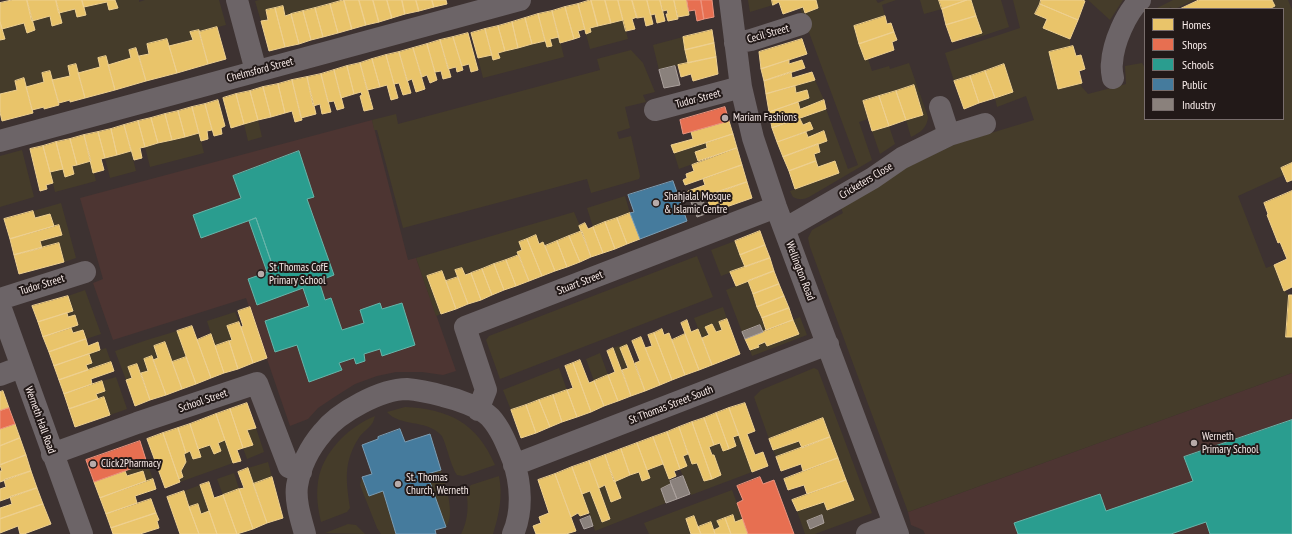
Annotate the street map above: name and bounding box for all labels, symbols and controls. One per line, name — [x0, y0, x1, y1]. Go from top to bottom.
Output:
legend — [1144, 8, 1284, 120]
text: Homes — [1182, 17, 1210, 32]
street label: Cecil Street — [745, 22, 791, 46]
text: Shops — [1182, 37, 1207, 52]
street label: Chelmsford Street — [225, 55, 295, 85]
text: Schools — [1182, 57, 1214, 72]
text: Public — [1182, 77, 1207, 92]
street label: Tudor Street — [674, 87, 722, 111]
text: Industry — [1182, 97, 1216, 112]
place label: Mariam Fashions — [733, 111, 797, 125]
marker: Mariam Fashions — [720, 113, 730, 123]
street label: Cricketers Close — [837, 160, 895, 202]
place label: Shahjalal Mosque & Islamic Centre — [664, 190, 731, 216]
marker: Shahjalal Mosque & Islamic Centre — [651, 198, 661, 208]
street label: Wellington Road — [783, 240, 817, 302]
place label: St Thomas CofE Primary School — [269, 261, 328, 287]
street label: Stuart Street — [555, 268, 605, 298]
marker: St Thomas CofE Primary School — [256, 269, 266, 279]
street label: Tudor Street — [18, 272, 66, 298]
street label: St Thomas Street South — [627, 383, 715, 427]
street label: Werneth Hall Road — [22, 385, 58, 455]
street label: School Street — [177, 387, 229, 415]
place label: Werneth Primary School — [1202, 430, 1259, 456]
marker: Werneth Primary School — [1189, 438, 1199, 448]
place label: Click2Pharmacy — [101, 457, 161, 471]
marker: Click2Pharmacy — [88, 459, 98, 469]
place label: St. Thomas Church, Werneth — [406, 471, 469, 497]
marker: St. Thomas Church, Werneth — [393, 479, 403, 489]

